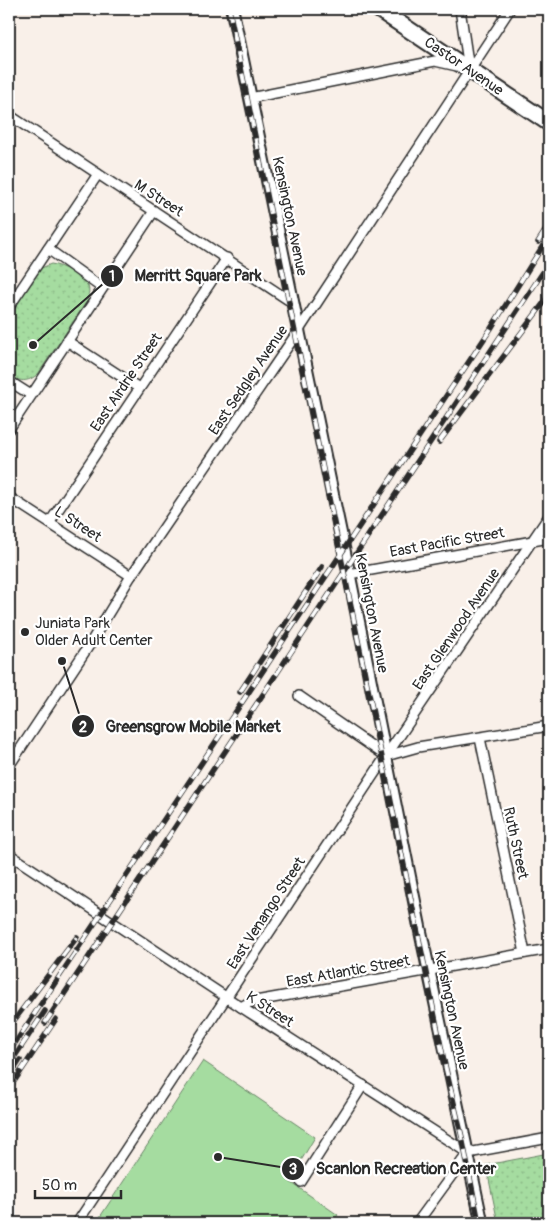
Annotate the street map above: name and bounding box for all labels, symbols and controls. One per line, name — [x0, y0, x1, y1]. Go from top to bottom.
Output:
street label: Castor Avenue — [420, 33, 508, 100]
street label: Kensington Avenue — [268, 155, 312, 278]
street label: M Street — [131, 176, 188, 222]
callout: Merritt Square Park — [99, 260, 271, 291]
text: Merritt Square Park — [134, 266, 262, 286]
text: 1 — [109, 267, 115, 286]
street label: East Sedgley Avenue — [205, 321, 293, 439]
street label: East Airdrie Street — [86, 329, 167, 435]
street label: L Street — [51, 502, 106, 547]
street label: East Pacific Street — [388, 523, 507, 562]
street label: Kensington Avenue — [351, 552, 393, 675]
street label: East Glenwood Avenue — [409, 564, 505, 694]
place label: Juniata Park Older Adult Center — [35, 614, 153, 650]
marker: Juniata Park Older Adult Center — [19, 626, 31, 638]
callout: Greensgrow Mobile Market — [71, 711, 291, 742]
text: Greensgrow Mobile Market — [105, 717, 281, 737]
text: 2 — [79, 718, 87, 737]
street label: Ruth Street — [499, 805, 533, 882]
street label: East Venango Street — [223, 853, 310, 973]
street label: Kensington Avenue — [430, 949, 474, 1072]
street label: East Atlantic Street — [285, 951, 412, 992]
street label: K Street — [242, 987, 298, 1032]
callout: Scanlon Recreation Center — [281, 1153, 506, 1184]
text: Scanlon Recreation Center — [316, 1159, 496, 1179]
text: 3 — [289, 1160, 297, 1179]
scale bar — [35, 1167, 121, 1199]
text: 50 m — [42, 1176, 77, 1195]

